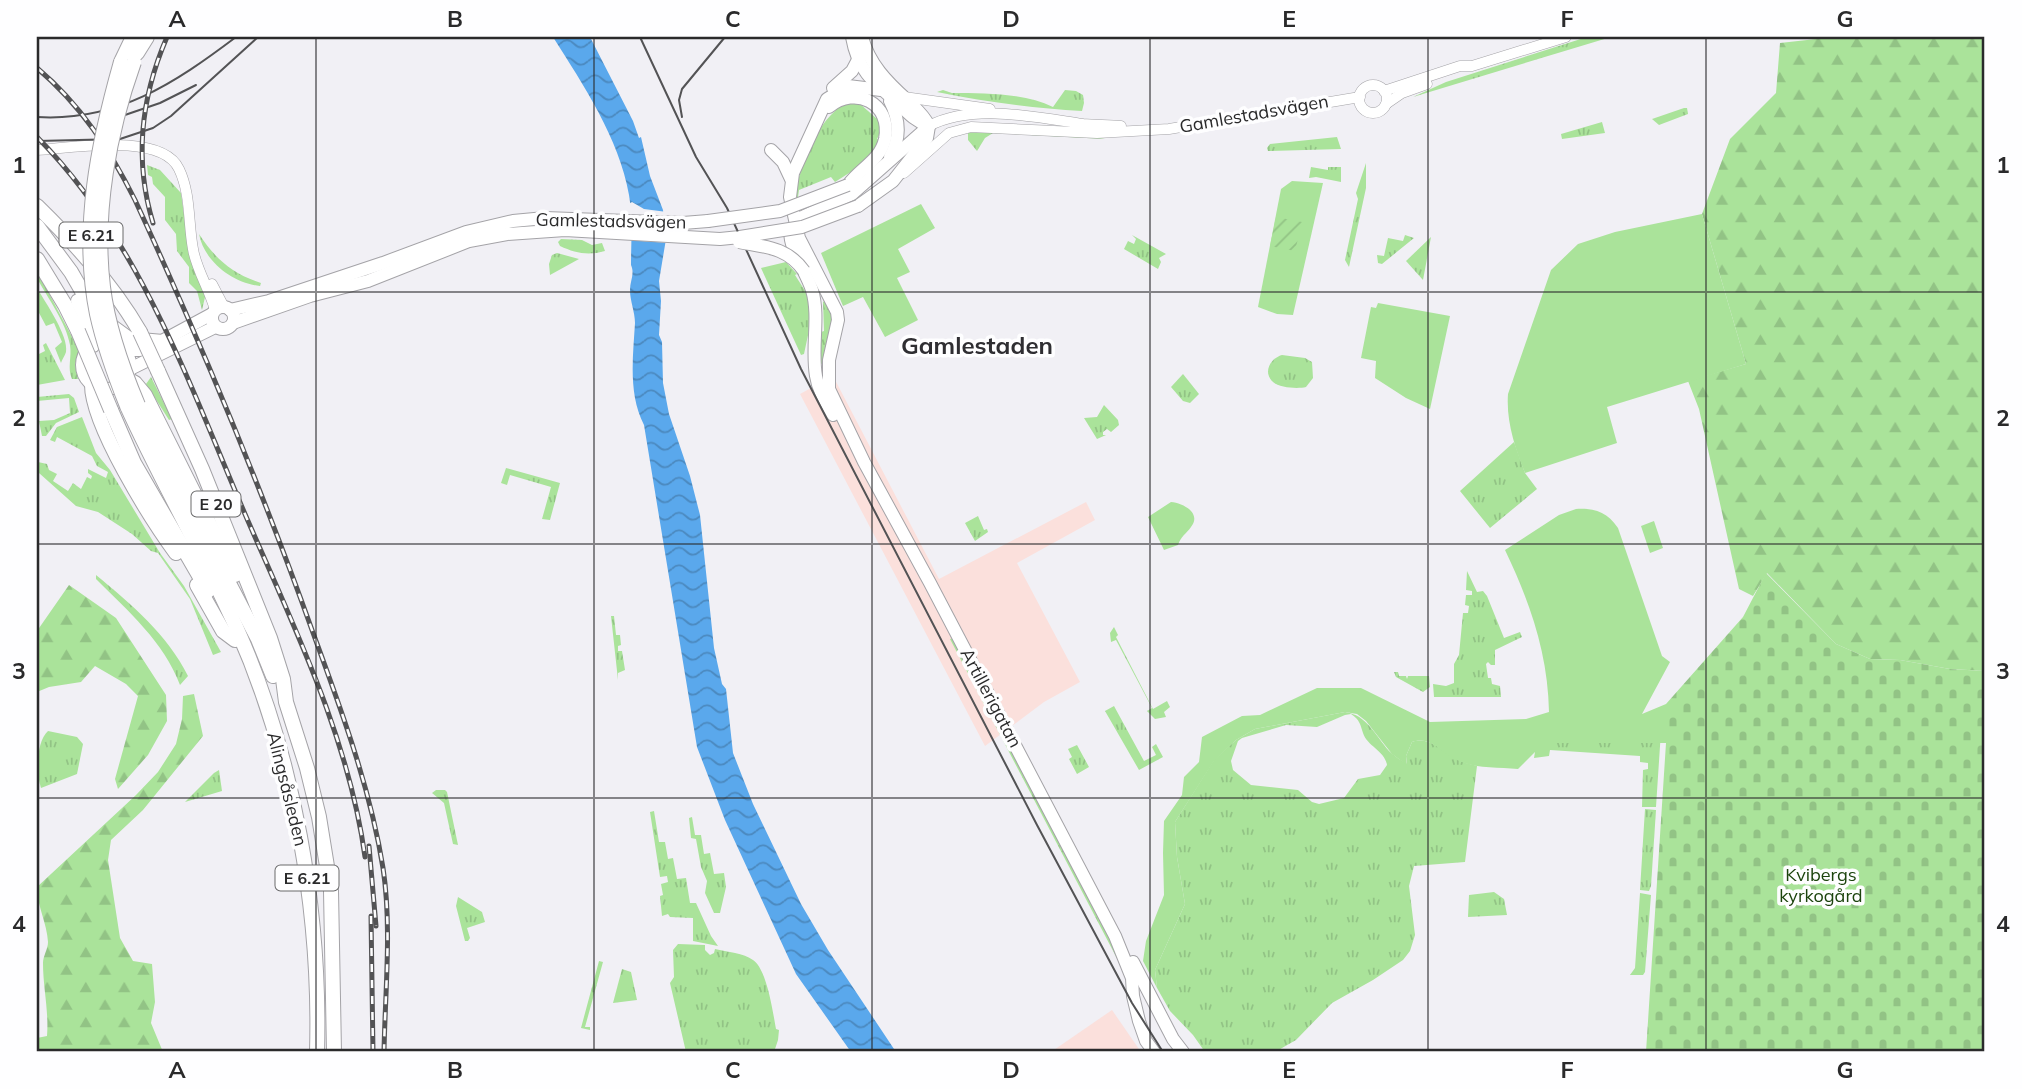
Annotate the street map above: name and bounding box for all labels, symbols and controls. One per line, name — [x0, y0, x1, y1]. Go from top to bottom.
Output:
text: A — [168, 4, 186, 33]
text: B — [447, 4, 463, 33]
text: C — [725, 4, 741, 33]
text: D — [1002, 4, 1020, 33]
text: E — [1282, 4, 1296, 33]
text: F — [1560, 4, 1574, 33]
text: G — [1836, 4, 1854, 33]
street label: Gamlestadsvägen — [1178, 89, 1330, 138]
text: 1 — [12, 150, 26, 179]
text: 1 — [1996, 150, 2010, 179]
street label: Gamlestadsvägen — [535, 208, 687, 233]
road number: E 6.21 — [60, 222, 122, 247]
district label: Gamlestaden — [901, 330, 1053, 360]
text: 2 — [12, 403, 26, 432]
text: 2 — [1996, 403, 2010, 432]
road number: E 20 — [192, 491, 241, 516]
street label: Artillerigatan — [956, 644, 1027, 751]
text: 3 — [12, 656, 26, 685]
text: 3 — [1996, 656, 2010, 685]
street label: Alingsåsleden — [262, 729, 313, 848]
park label: Kvibergs kyrkogård — [1779, 863, 1863, 907]
road number: E 6.21 — [276, 866, 338, 890]
text: 4 — [12, 909, 26, 938]
text: 4 — [1996, 909, 2010, 938]
text: A — [168, 1055, 186, 1084]
text: B — [447, 1055, 463, 1084]
text: C — [725, 1055, 741, 1084]
text: D — [1002, 1055, 1020, 1084]
text: E — [1282, 1055, 1296, 1084]
text: F — [1560, 1055, 1574, 1084]
text: G — [1836, 1055, 1854, 1084]

